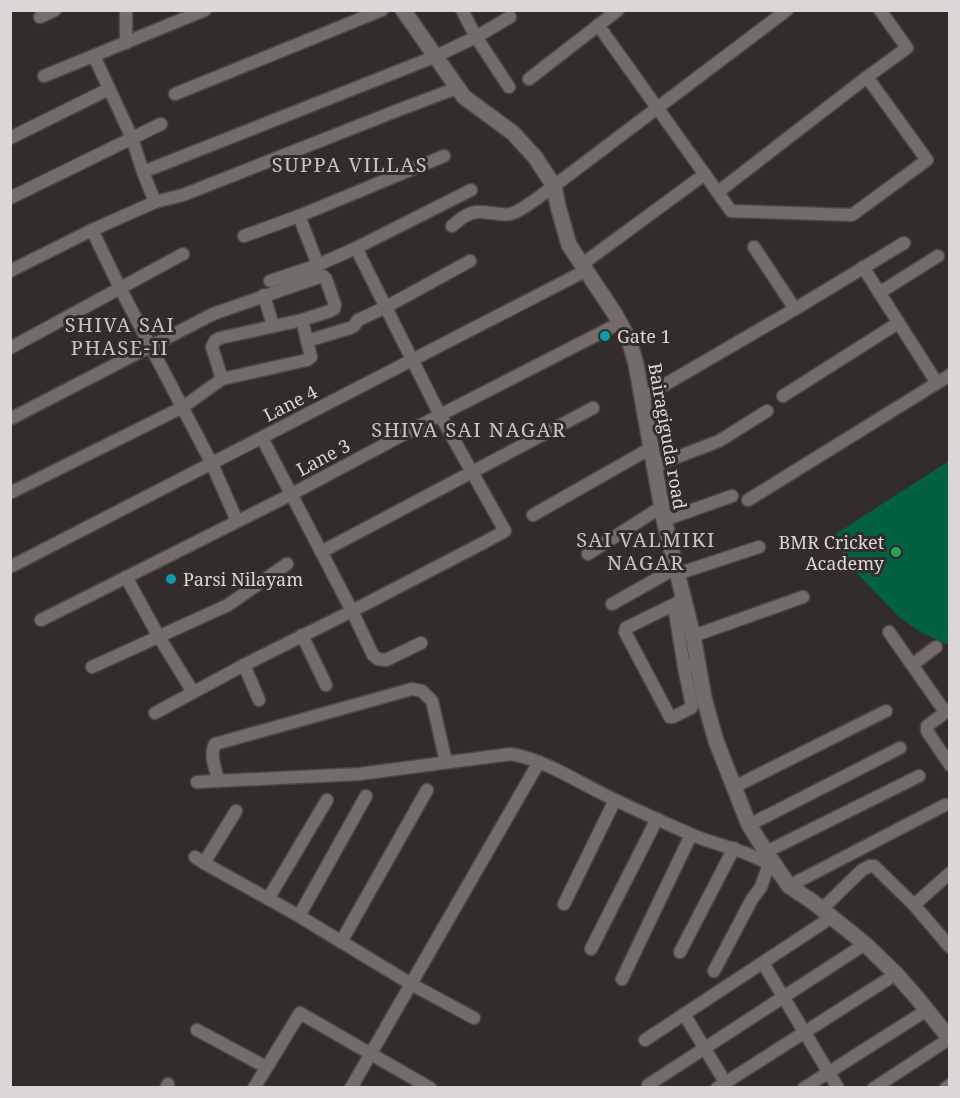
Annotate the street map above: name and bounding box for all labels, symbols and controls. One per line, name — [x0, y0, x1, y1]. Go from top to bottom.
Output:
district label: SUPPA VILLAS — [272, 151, 428, 178]
district label: SHIVA SAI PHASE-II — [65, 311, 175, 361]
place label: Gate 1 — [617, 324, 671, 348]
marker: Gate 1 — [598, 329, 612, 343]
street label: Bairagiguda road — [643, 361, 693, 511]
street label: Lane 4 — [259, 379, 321, 427]
district label: SHIVA SAI NAGAR — [371, 416, 567, 443]
street label: Lane 3 — [292, 433, 354, 481]
district label: SAI VALMIKI NAGAR — [576, 526, 716, 576]
place label: BMR Cricket Academy — [779, 530, 885, 575]
marker: BMR Cricket Academy — [889, 545, 903, 559]
place label: Parsi Nilayam — [183, 567, 303, 591]
marker: Parsi Nilayam — [164, 572, 178, 586]

